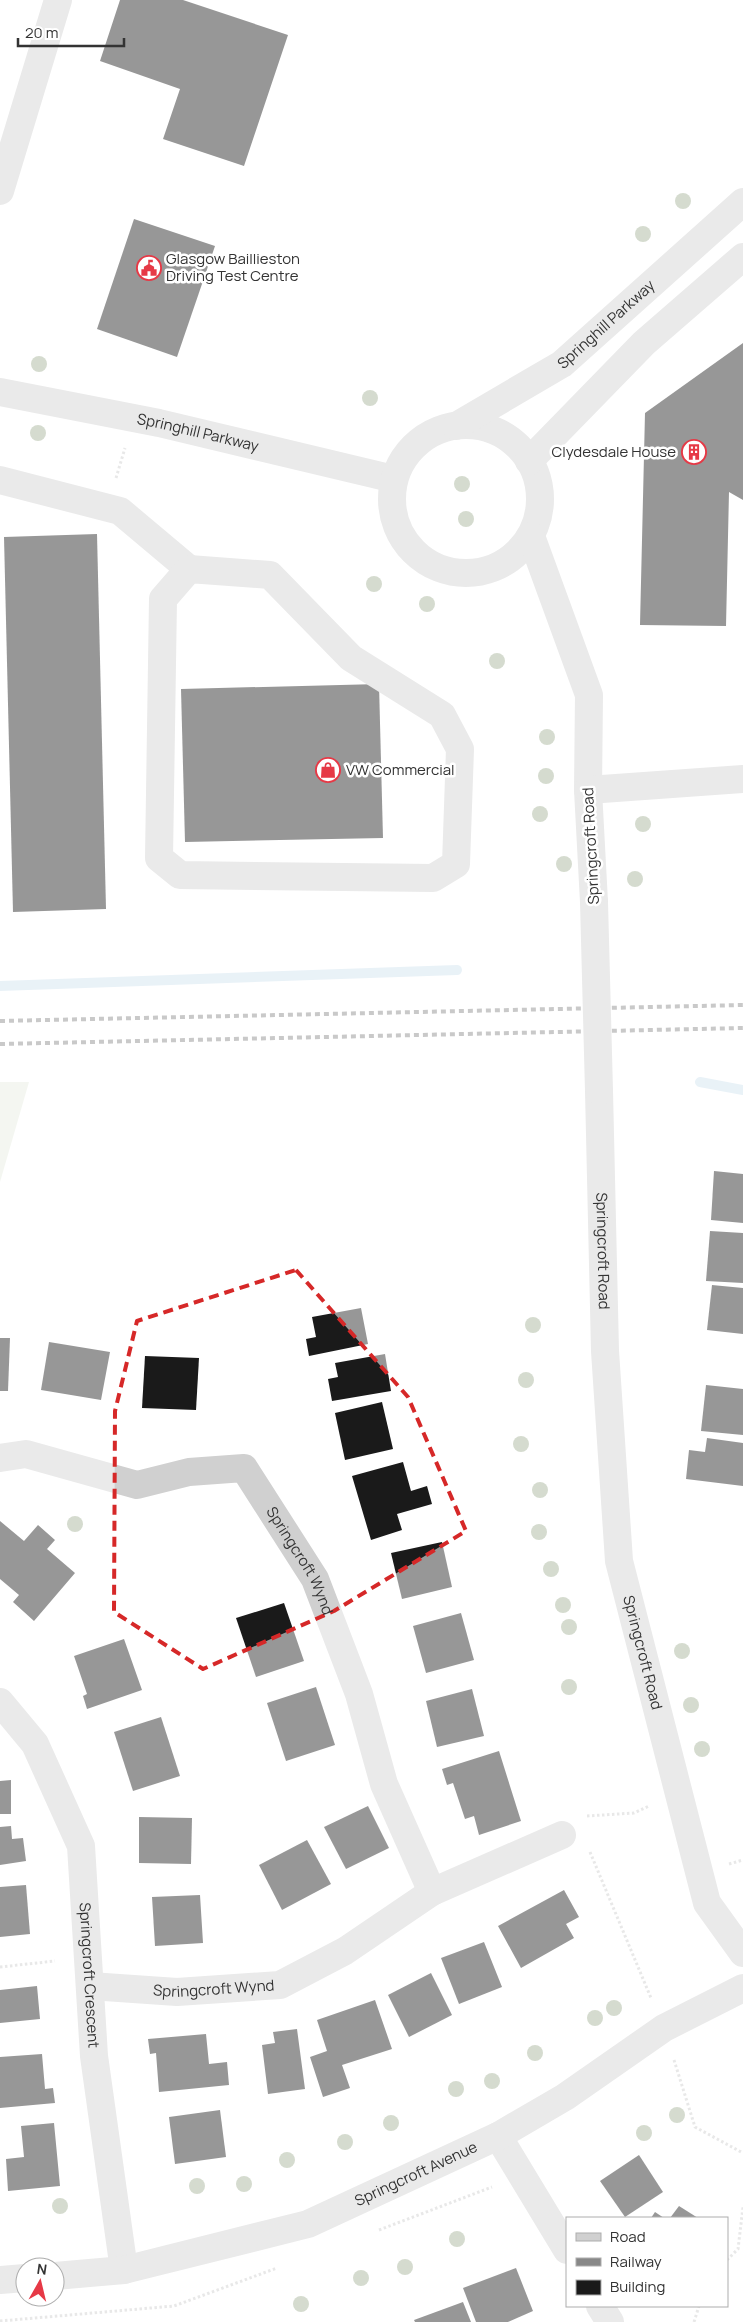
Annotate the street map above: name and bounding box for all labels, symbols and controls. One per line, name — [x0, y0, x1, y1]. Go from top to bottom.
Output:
scale bar — [18, 15, 124, 47]
text: 20 m — [25, 22, 58, 43]
place label: Glasgow Baillieston Driving Test Centre — [166, 248, 300, 286]
public building icon: Glasgow Baillieston Driving Test Centre — [136, 255, 162, 281]
street label: Springhill Parkway — [553, 275, 659, 373]
street label: Springhill Parkway — [135, 408, 261, 456]
building icon: Clydesdale House — [681, 439, 707, 465]
place label: Clydesdale House — [551, 441, 676, 462]
shop icon: VW Commercial — [315, 757, 341, 783]
place label: VW Commercial — [346, 759, 455, 780]
street label: Springcroft Road — [577, 787, 604, 905]
street label: Springcroft Road — [591, 1192, 615, 1310]
street label: Springcroft Wynd — [261, 1503, 339, 1618]
street label: Springcroft Road — [618, 1593, 668, 1712]
street label: Springcroft Crescent — [75, 1902, 104, 2049]
street label: Springcroft Wynd — [152, 1974, 275, 2002]
street label: Springcroft Avenue — [351, 2136, 481, 2211]
legend — [566, 2217, 728, 2307]
text: Road — [610, 2226, 646, 2247]
text: Railway — [610, 2251, 662, 2272]
north arrow — [15, 2257, 65, 2307]
text: N — [36, 2259, 48, 2279]
text: Building — [610, 2276, 665, 2297]

